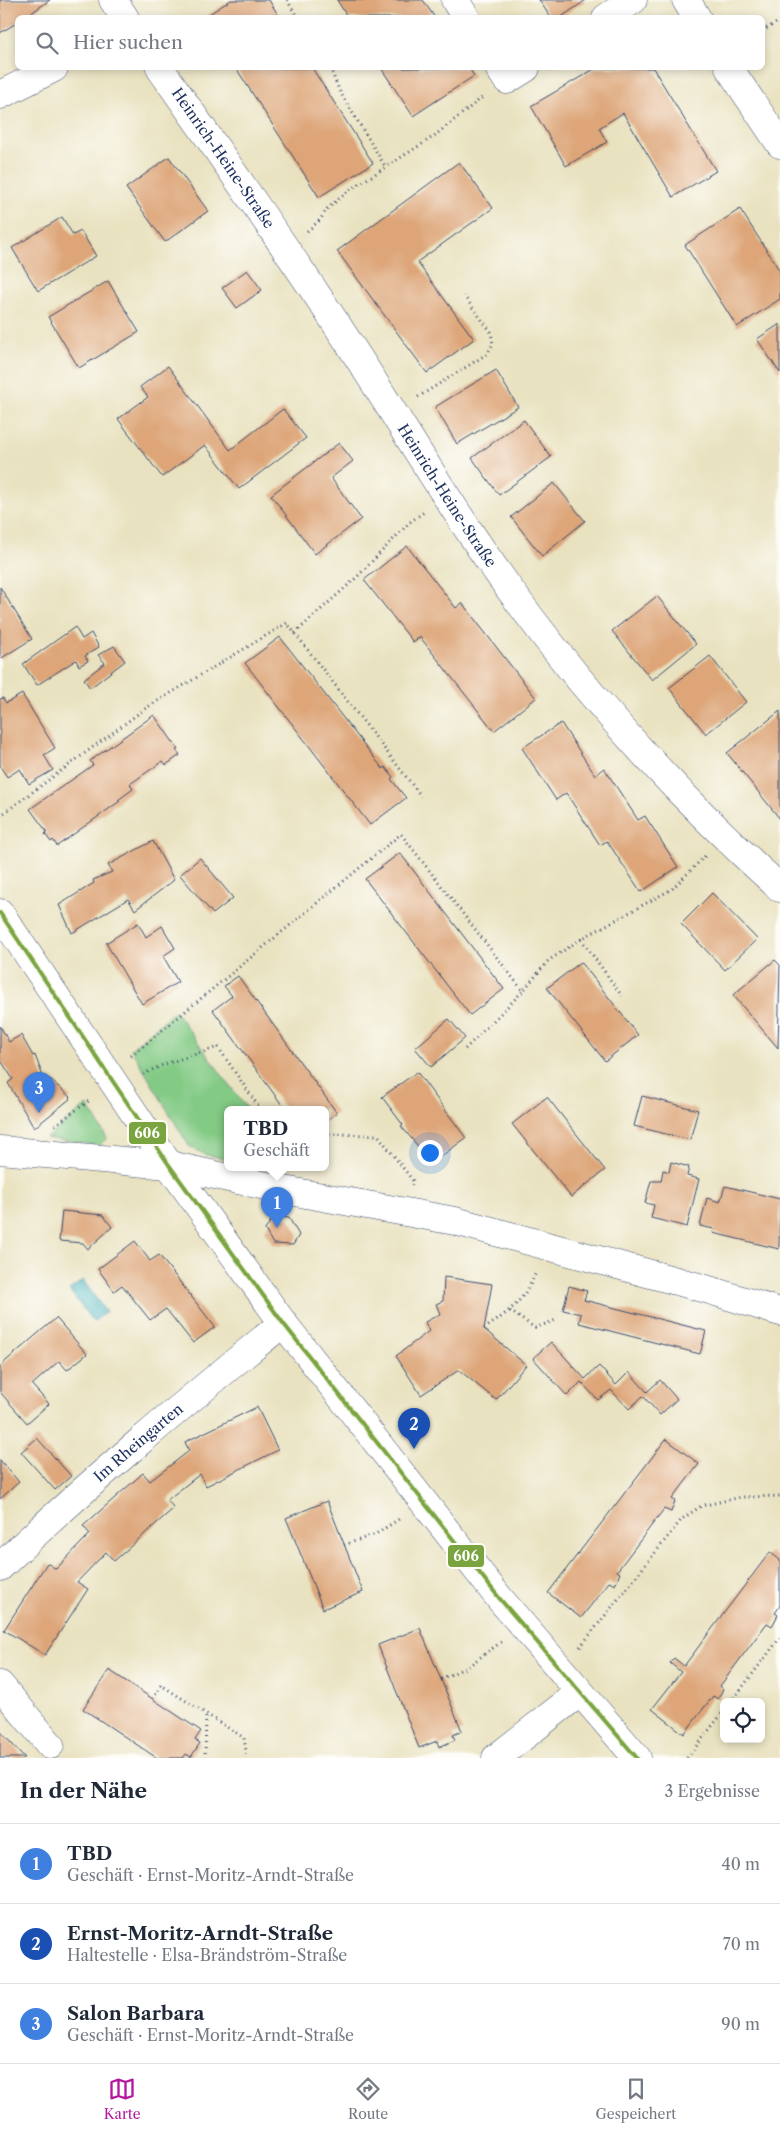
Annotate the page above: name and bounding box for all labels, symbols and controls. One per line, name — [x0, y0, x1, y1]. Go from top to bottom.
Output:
search box — [15, 15, 765, 70]
icon: search — [33, 29, 61, 57]
text: Hier suchen — [73, 31, 183, 54]
street label: Heinrich-Heine-Straße — [168, 84, 279, 232]
street label: Heinrich-Heine-Straße — [394, 420, 501, 571]
pin: 3 — [23, 1072, 55, 1113]
popup — [224, 1106, 329, 1171]
text: TBD — [243, 1117, 288, 1140]
line badge: 606 — [128, 1121, 167, 1145]
text: 606 — [134, 1124, 160, 1142]
text: Geschäft — [243, 1140, 310, 1160]
your location — [417, 1140, 443, 1166]
pin: 1 — [261, 1187, 293, 1228]
street label: Im Rheingarten — [90, 1399, 187, 1486]
pin: 2 — [398, 1408, 430, 1449]
line badge: 606 — [447, 1544, 485, 1568]
text: 606 — [453, 1547, 479, 1565]
map controls — [720, 1698, 765, 1743]
button: locate — [720, 1698, 765, 1743]
text: In der Nähe — [20, 1778, 147, 1803]
text: 3 Ergebnisse — [664, 1781, 760, 1801]
text: TBD — [67, 1842, 112, 1865]
text: 1 — [32, 1854, 40, 1874]
text: 40 m — [721, 1854, 760, 1874]
text: Geschäft · Ernst-Moritz-Arndt-Straße — [67, 1865, 354, 1885]
text: Ernst-Moritz-Arndt-Straße — [67, 1922, 333, 1945]
text: 2 — [31, 1934, 41, 1954]
text: 70 m — [723, 1934, 760, 1954]
text: Haltestelle · Elsa-Brändström-Straße — [67, 1945, 347, 1965]
text: Salon Barbara — [67, 2002, 205, 2025]
text: 3 — [31, 2014, 41, 2034]
text: 90 m — [721, 2014, 760, 2034]
text: Geschäft · Ernst-Moritz-Arndt-Straße — [67, 2025, 354, 2045]
tab: Karte — [104, 2075, 141, 2123]
tab: Route — [348, 2075, 388, 2123]
tab: Gespeichert — [596, 2075, 676, 2123]

